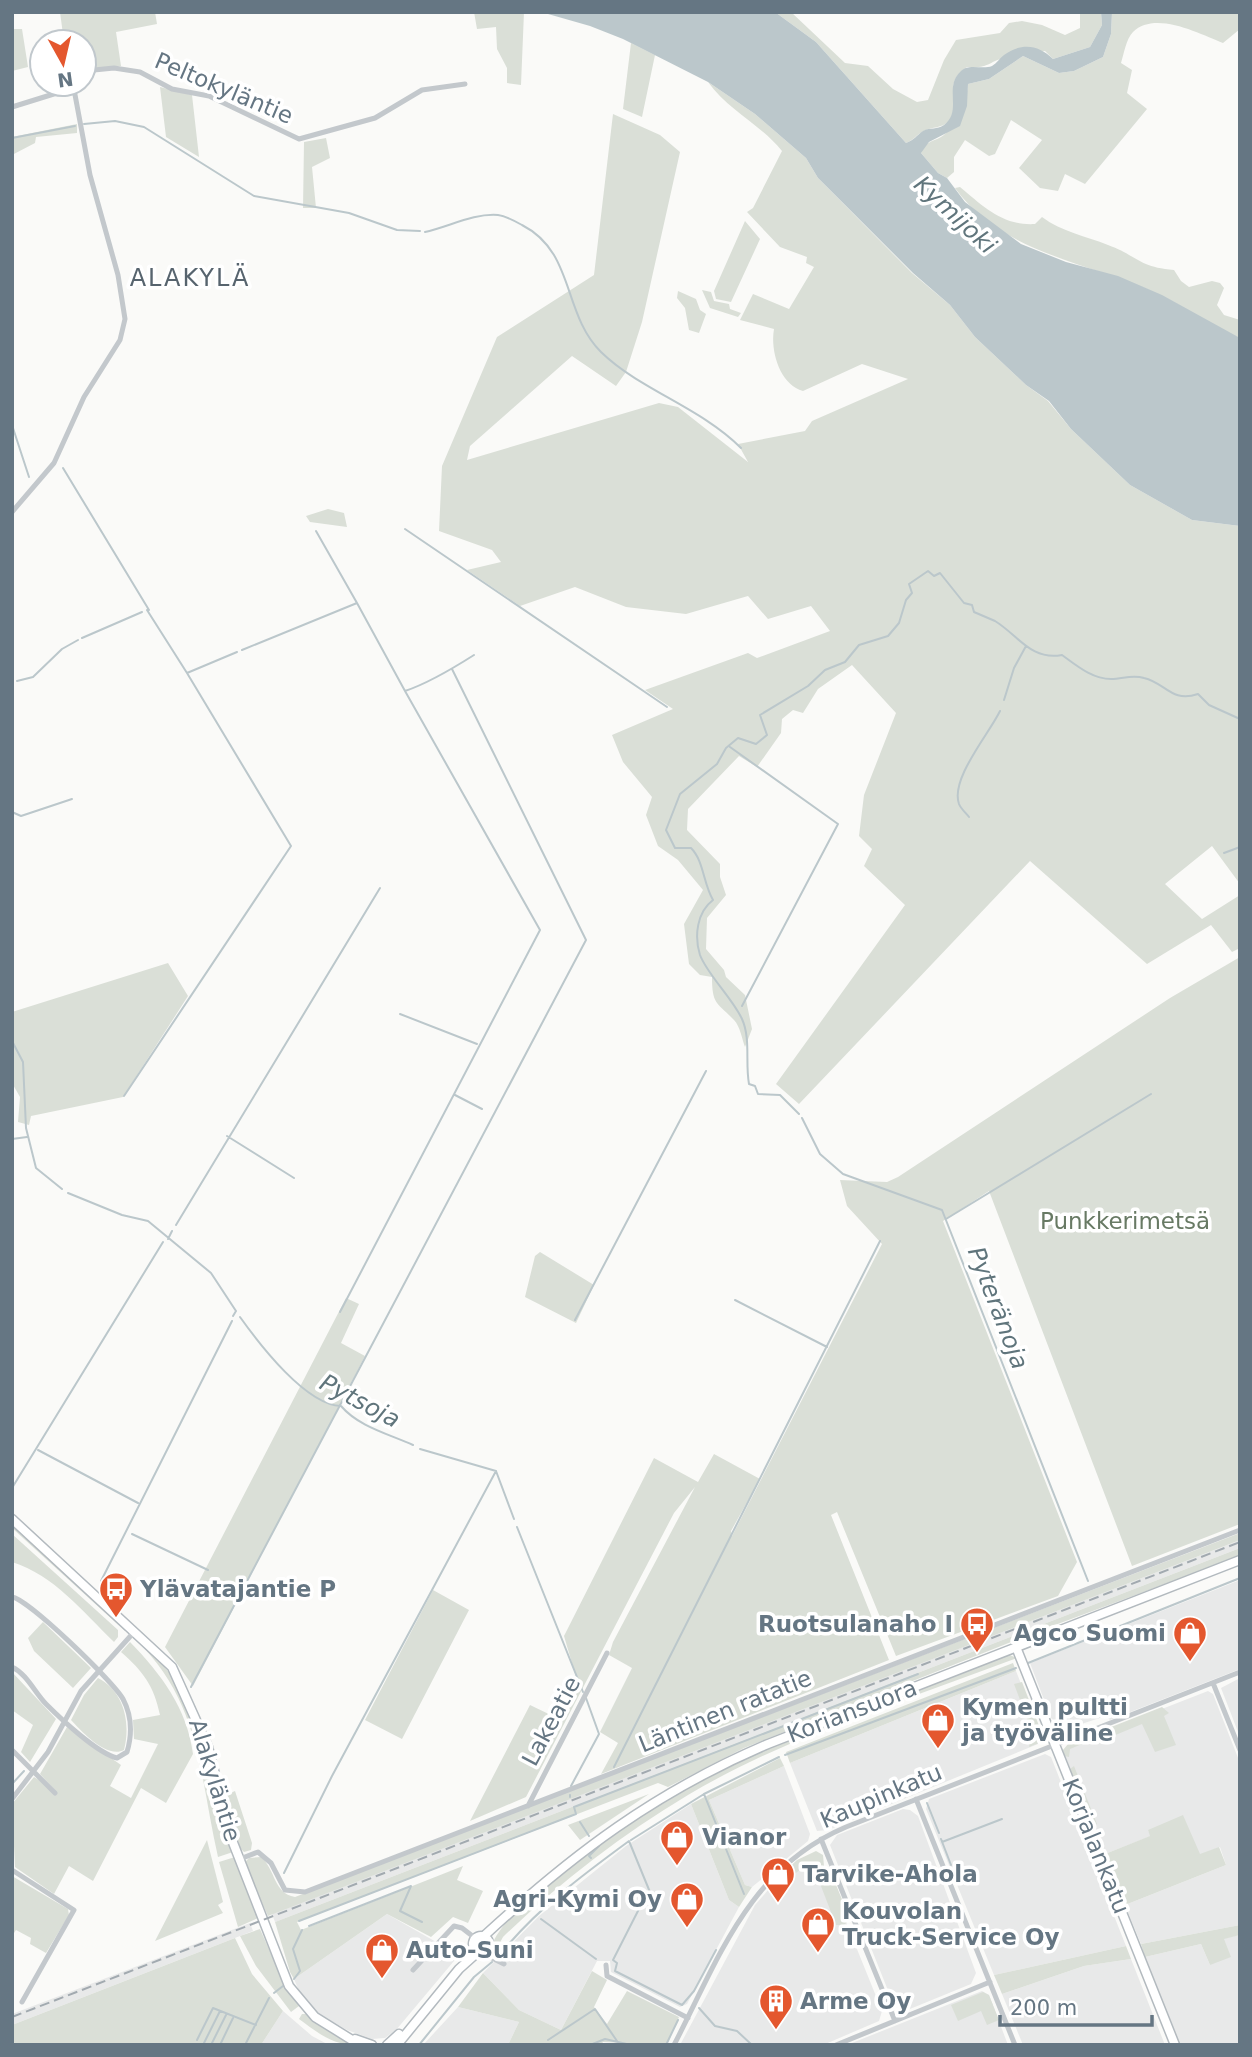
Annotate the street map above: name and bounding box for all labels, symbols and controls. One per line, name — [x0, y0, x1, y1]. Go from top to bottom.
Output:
north arrow — [28, 28, 98, 98]
street label: Peltokyläntie — [151, 47, 297, 129]
text: N — [56, 68, 75, 92]
water label: Kymijoki — [908, 170, 1002, 260]
district label: ALAKYLÄ — [130, 263, 250, 292]
park label: Punkkerimetsä — [1040, 1208, 1210, 1234]
water label: Pyteränoja — [962, 1243, 1034, 1373]
water label: Pytsoja — [315, 1368, 405, 1434]
bus stop icon: Ylävatajantie P — [97, 1570, 135, 1619]
place label: Ylävatajantie P — [139, 1576, 336, 1602]
bus stop icon: Ruotsulanaho I — [958, 1605, 996, 1654]
place label: Ruotsulanaho I — [758, 1611, 953, 1637]
shop icon: Agco Suomi — [1171, 1614, 1209, 1663]
place label: Agco Suomi — [1014, 1620, 1166, 1646]
street label: Läntinen ratatie — [635, 1665, 815, 1757]
street label: Lakeatie — [517, 1672, 585, 1770]
street label: Koriansuora — [784, 1674, 920, 1748]
place label: Kymen pultti ja työväline — [961, 1694, 1128, 1746]
shop icon: Kymen pultti ja työväline — [919, 1701, 957, 1750]
street label: Alakyläntie — [184, 1715, 246, 1845]
street label: Kaupinkatu — [816, 1759, 946, 1833]
street label: Korjalankatu — [1057, 1775, 1135, 1917]
shop icon: Vianor — [658, 1818, 696, 1867]
place label: Vianor — [702, 1824, 787, 1850]
shop icon: Tarvike-Ahola — [759, 1855, 797, 1904]
place label: Tarvike-Ahola — [802, 1861, 978, 1887]
shop icon: Agri-Kymi Oy — [668, 1880, 706, 1929]
place label: Agri-Kymi Oy — [493, 1886, 662, 1912]
place label: Kouvolan Truck-Service Oy — [842, 1898, 1060, 1950]
shop icon: Kouvolan Truck-Service Oy — [799, 1905, 837, 1954]
shop icon: Auto-Suni — [363, 1931, 401, 1980]
place label: Auto-Suni — [406, 1937, 534, 1963]
building icon: Arme Oy — [757, 1982, 795, 2031]
scale bar — [1000, 1983, 1152, 2027]
place label: Arme Oy — [800, 1988, 911, 2014]
text: 200 m — [1010, 1996, 1077, 2020]

